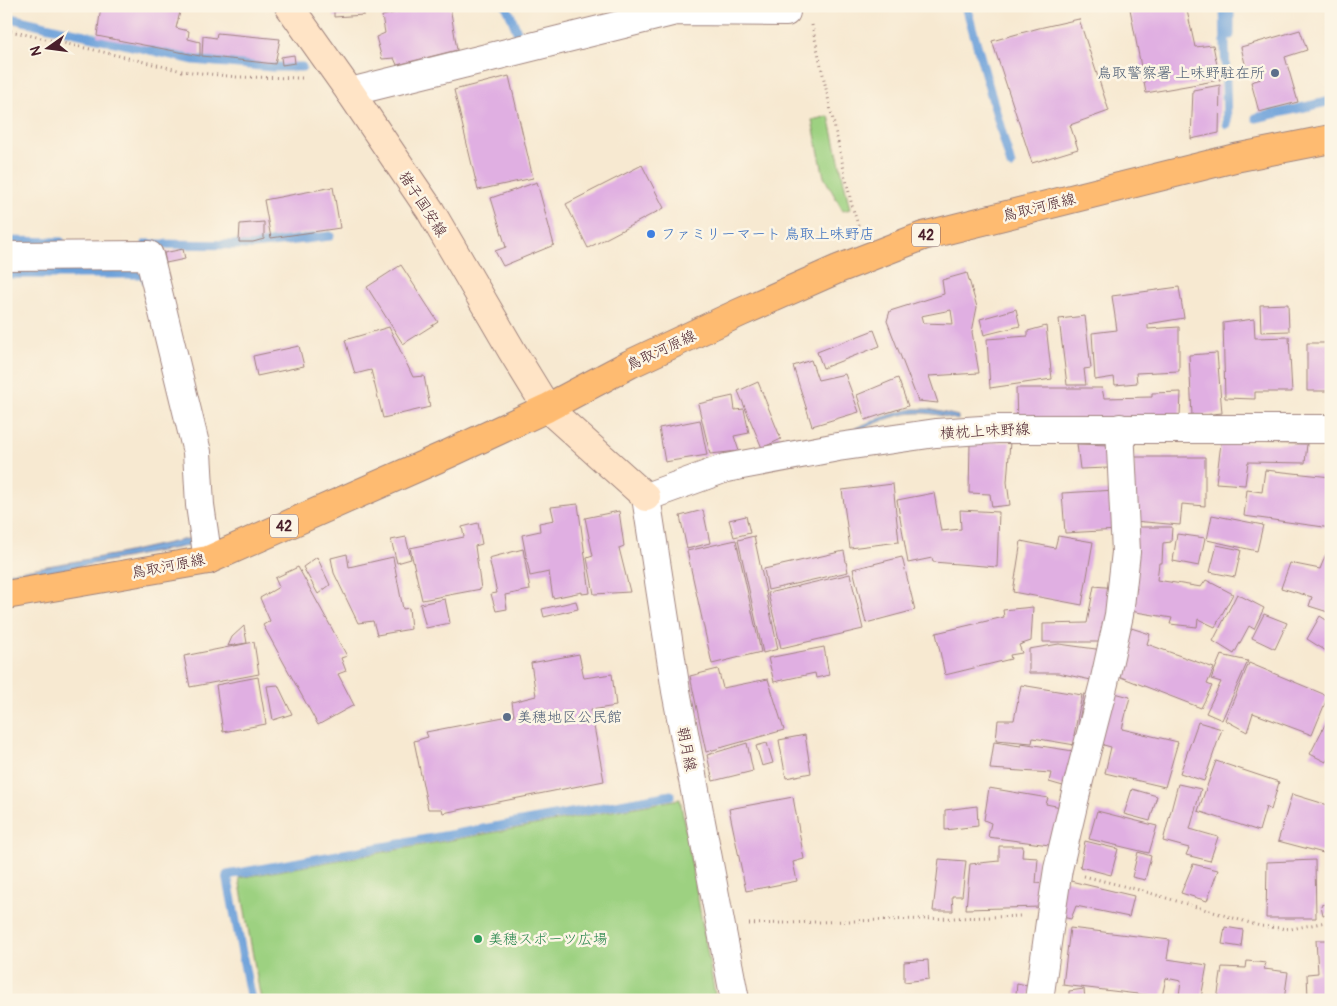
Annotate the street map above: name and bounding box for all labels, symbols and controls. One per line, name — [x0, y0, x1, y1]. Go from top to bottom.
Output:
north arrow — [22, 22, 72, 72]
text: N — [26, 44, 45, 58]
place label: 鳥取警察署 上味野駐在所 — [1097, 64, 1265, 83]
marker: 鳥取警察署 上味野駐在所 — [1269, 67, 1281, 79]
street label: 猪子国安線 — [394, 168, 451, 241]
street label: 鳥取河原線 — [1000, 189, 1078, 226]
road number: 42 — [912, 224, 940, 246]
place label: ファミリーマート 鳥取上味野店 — [661, 225, 875, 244]
marker: ファミリーマート 鳥取上味野店 — [645, 228, 657, 240]
street label: 鳥取河原線 — [623, 326, 699, 375]
street label: 横枕上味野線 — [940, 420, 1030, 443]
road number: 42 — [270, 514, 298, 538]
street label: 鳥取河原線 — [129, 550, 207, 583]
place label: 美穂地区公民館 — [517, 708, 622, 727]
marker: 美穂地区公民館 — [501, 711, 513, 723]
street label: 朝月線 — [673, 725, 700, 773]
place label: 美穂スポーツ広場 — [488, 930, 608, 949]
marker: 美穂スポーツ広場 — [472, 933, 484, 945]

